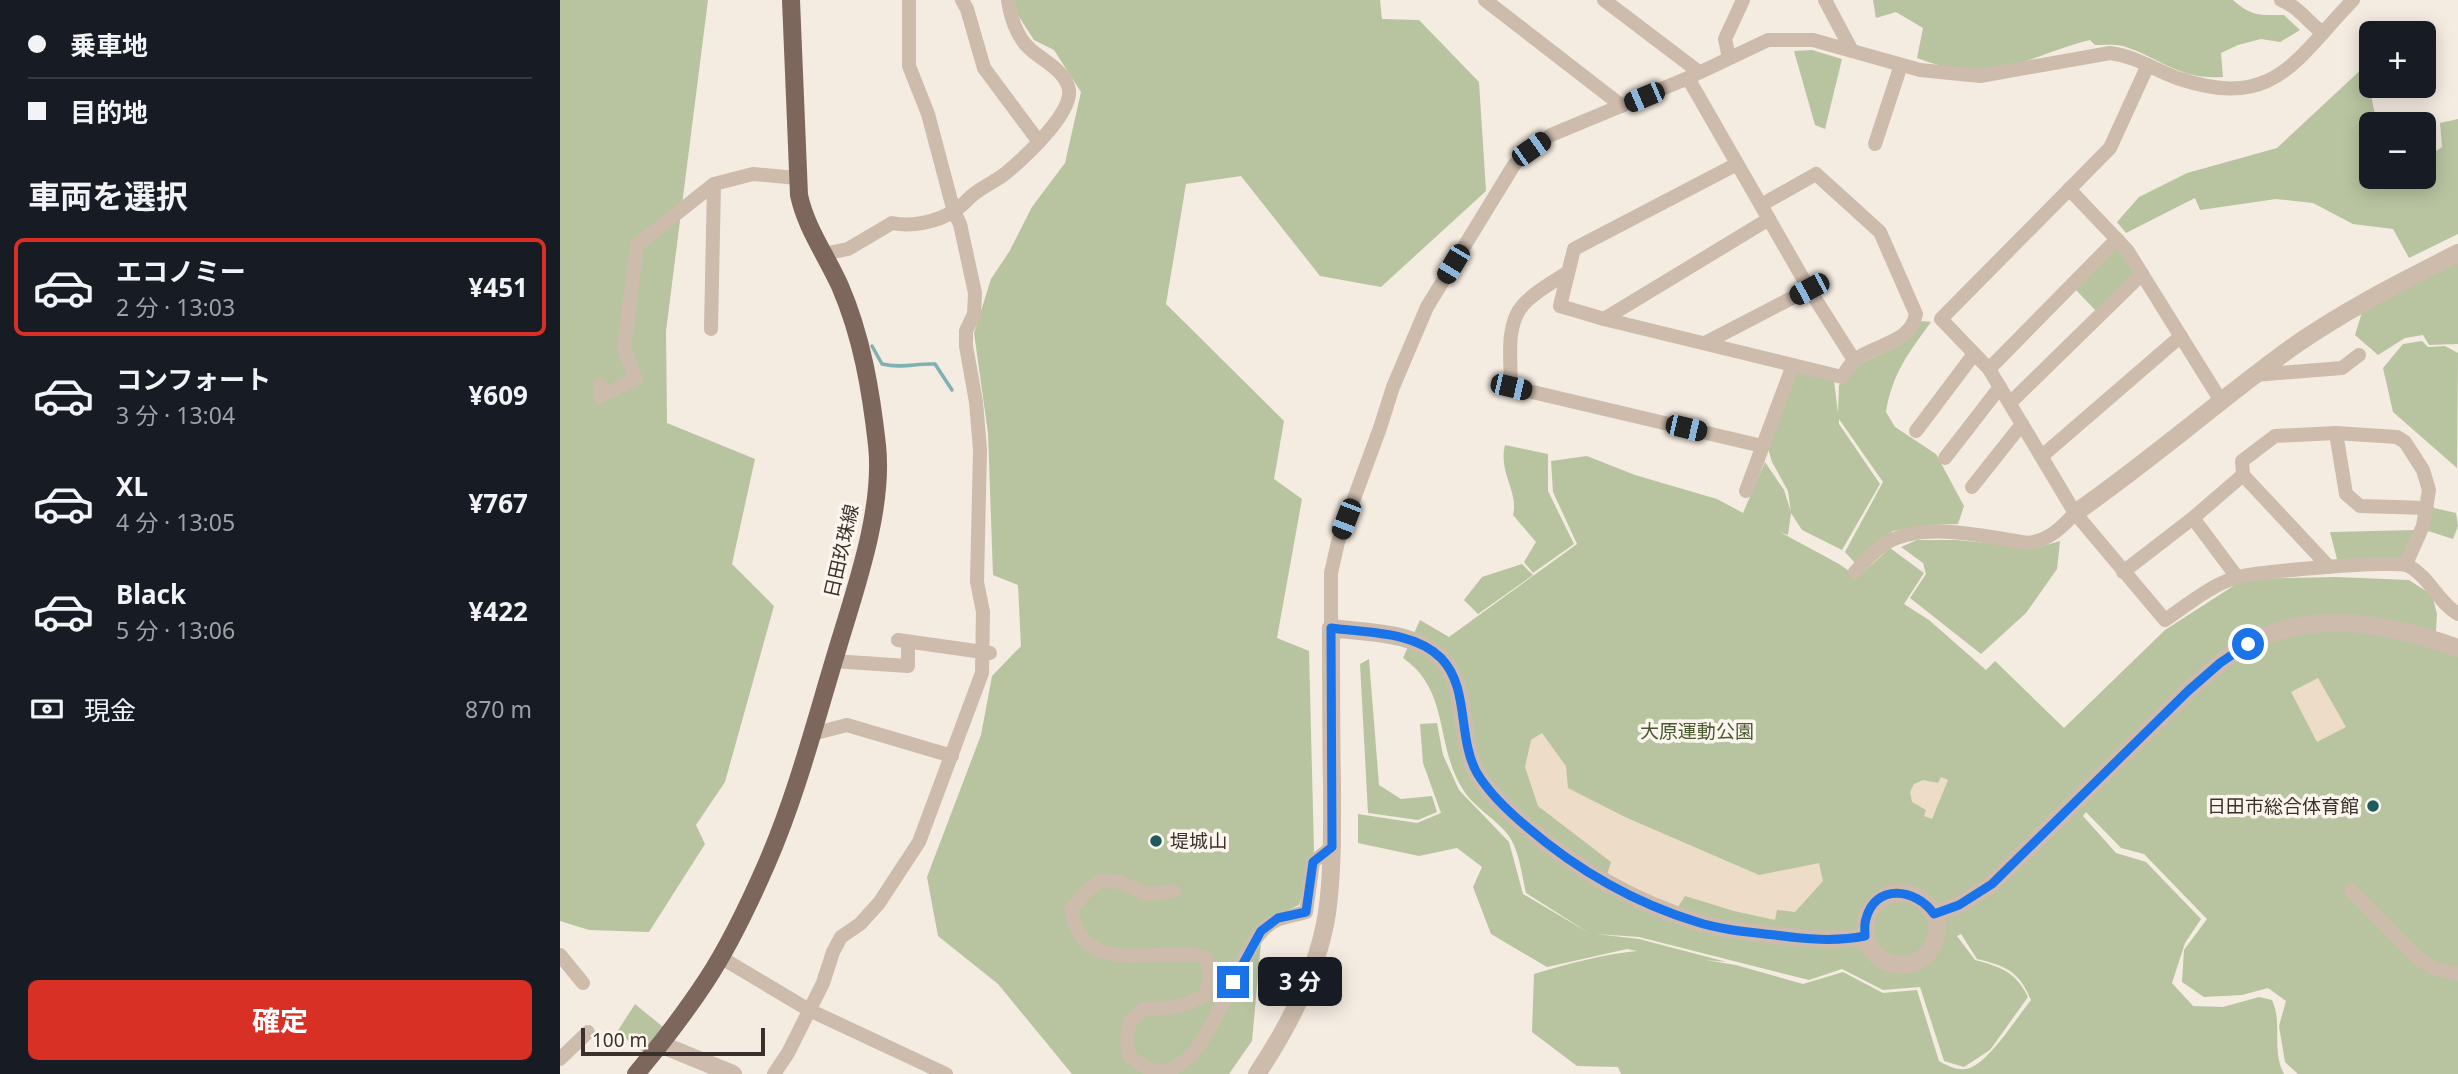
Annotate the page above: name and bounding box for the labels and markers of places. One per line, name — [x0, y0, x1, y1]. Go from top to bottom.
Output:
place label: 日田市総合体育館 — [2207, 793, 2359, 819]
marker: 日田市総合体育館 — [2365, 798, 2381, 814]
place label: 堤城山 — [1170, 828, 1227, 854]
marker: 堤城山 — [1148, 833, 1164, 849]

